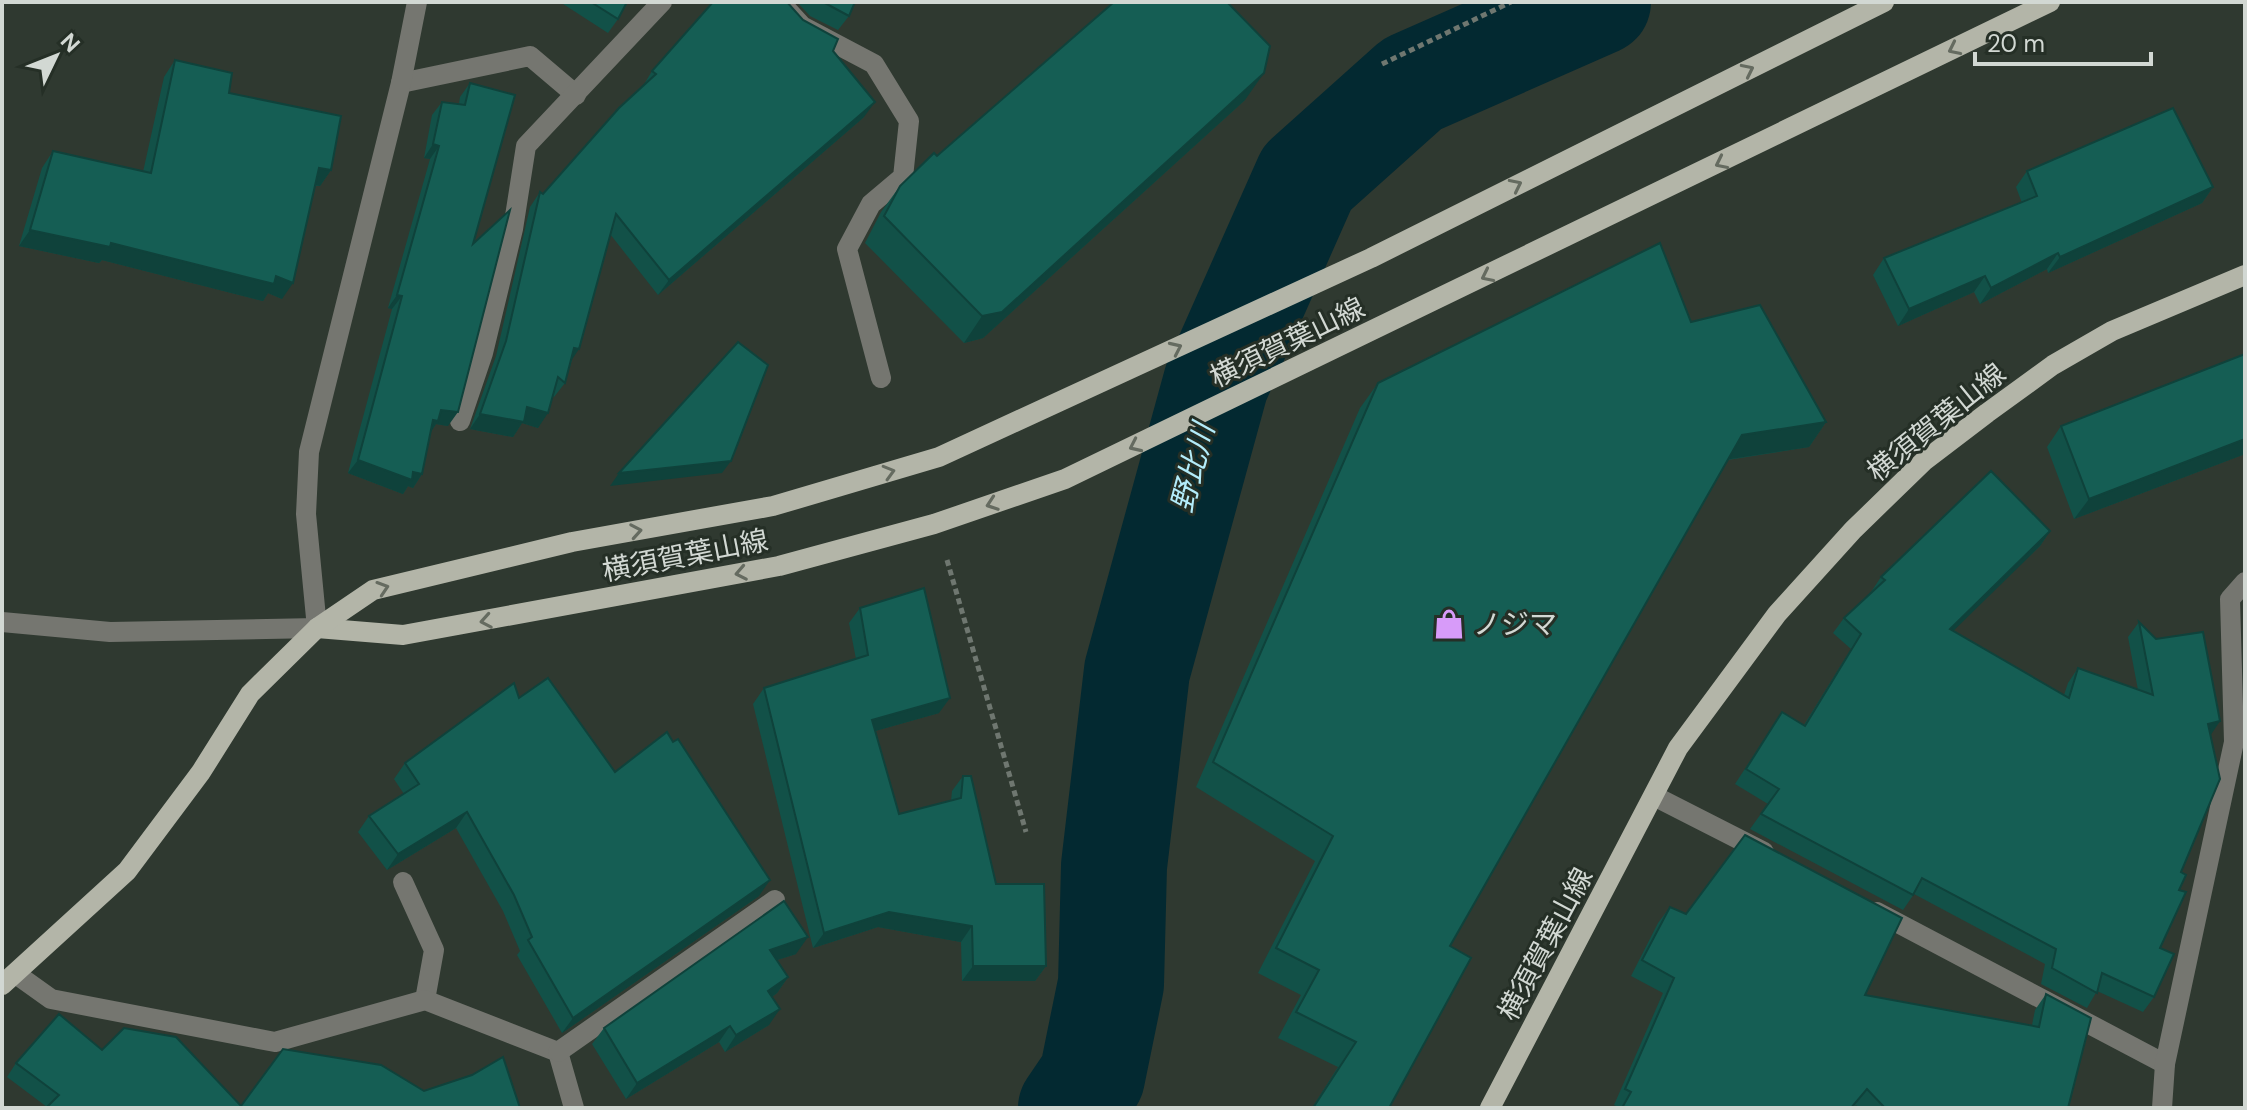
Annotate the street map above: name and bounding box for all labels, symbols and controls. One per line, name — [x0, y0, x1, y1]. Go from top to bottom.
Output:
north arrow — [16, 16, 96, 96]
scale bar — [1975, 16, 2151, 66]
text: N — [54, 27, 86, 58]
text: 20 m — [1987, 28, 2045, 59]
one-way arrow — [1948, 39, 1963, 55]
one-way arrow — [1740, 64, 1755, 79]
one-way arrow — [1714, 153, 1729, 168]
one-way arrow — [1507, 180, 1522, 195]
one-way arrow — [1480, 267, 1495, 282]
street label: 横須賀葉山線 — [1204, 289, 1371, 396]
one-way arrow — [1168, 342, 1182, 358]
street label: 横須賀葉山線 — [1859, 355, 2013, 490]
water label: 野比川 — [1162, 416, 1224, 516]
one-way arrow — [1129, 436, 1143, 452]
one-way arrow — [882, 465, 896, 481]
one-way arrow — [985, 495, 999, 511]
street label: 横須賀葉山線 — [599, 521, 771, 590]
one-way arrow — [629, 523, 643, 540]
one-way arrow — [734, 564, 748, 581]
one-way arrow — [375, 581, 389, 597]
place label: ノジマ — [1473, 606, 1557, 643]
shop icon: ノジマ — [1432, 607, 1466, 641]
one-way arrow — [479, 612, 492, 629]
street label: 横須賀葉山線 — [1490, 861, 1601, 1027]

